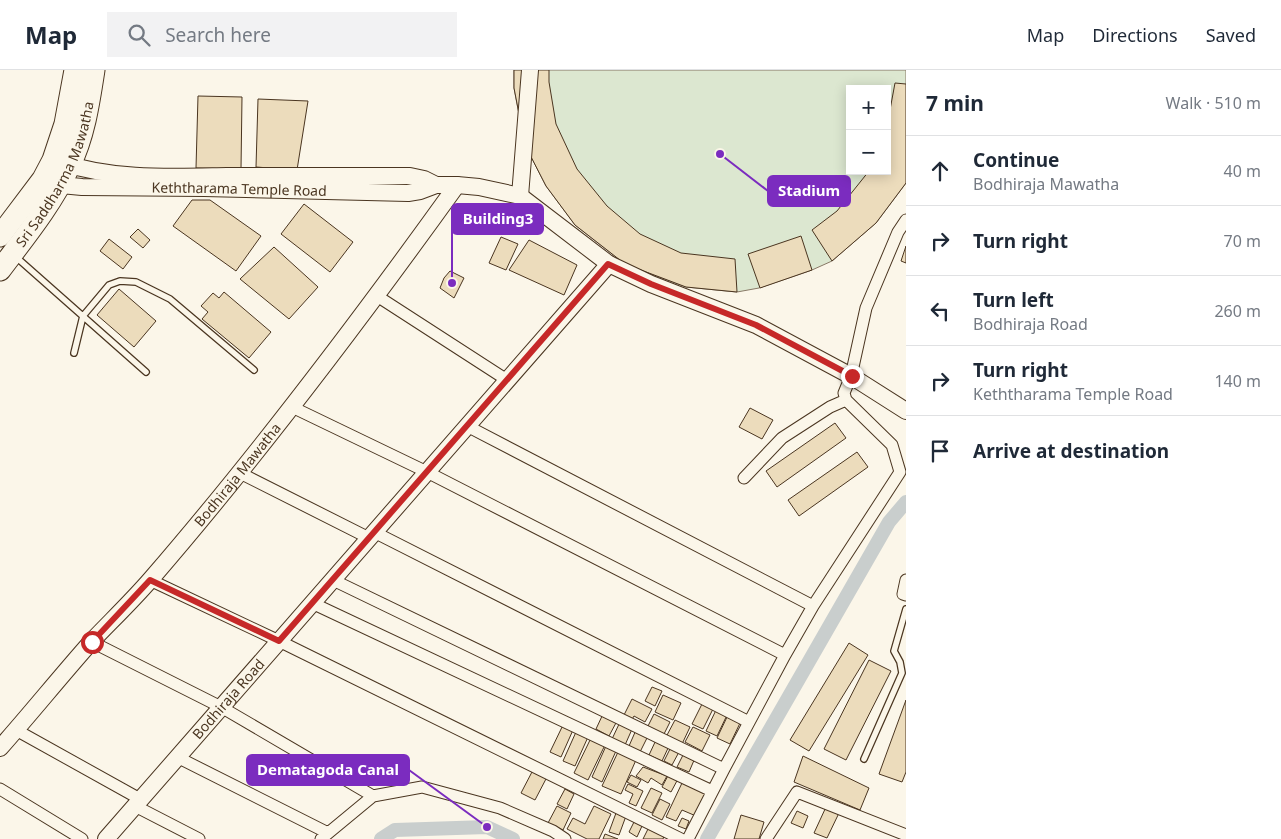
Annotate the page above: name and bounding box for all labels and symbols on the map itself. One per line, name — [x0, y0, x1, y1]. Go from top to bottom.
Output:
street label: Sri Saddharma Mawatha — [11, 100, 98, 251]
callout: Stadium — [768, 176, 850, 206]
street label: Keththarama Temple Road — [152, 178, 327, 200]
text: Stadium — [778, 180, 840, 200]
callout: Building3 — [452, 204, 543, 234]
text: Building3 — [463, 208, 533, 228]
route end — [841, 365, 864, 388]
street label: Bodhiraja Mawatha — [189, 419, 285, 530]
route start — [81, 631, 104, 654]
street label: Bodhiraja Road — [188, 655, 268, 743]
callout: Dematagoda Canal — [247, 755, 409, 785]
text: Dematagoda Canal — [257, 759, 399, 779]

